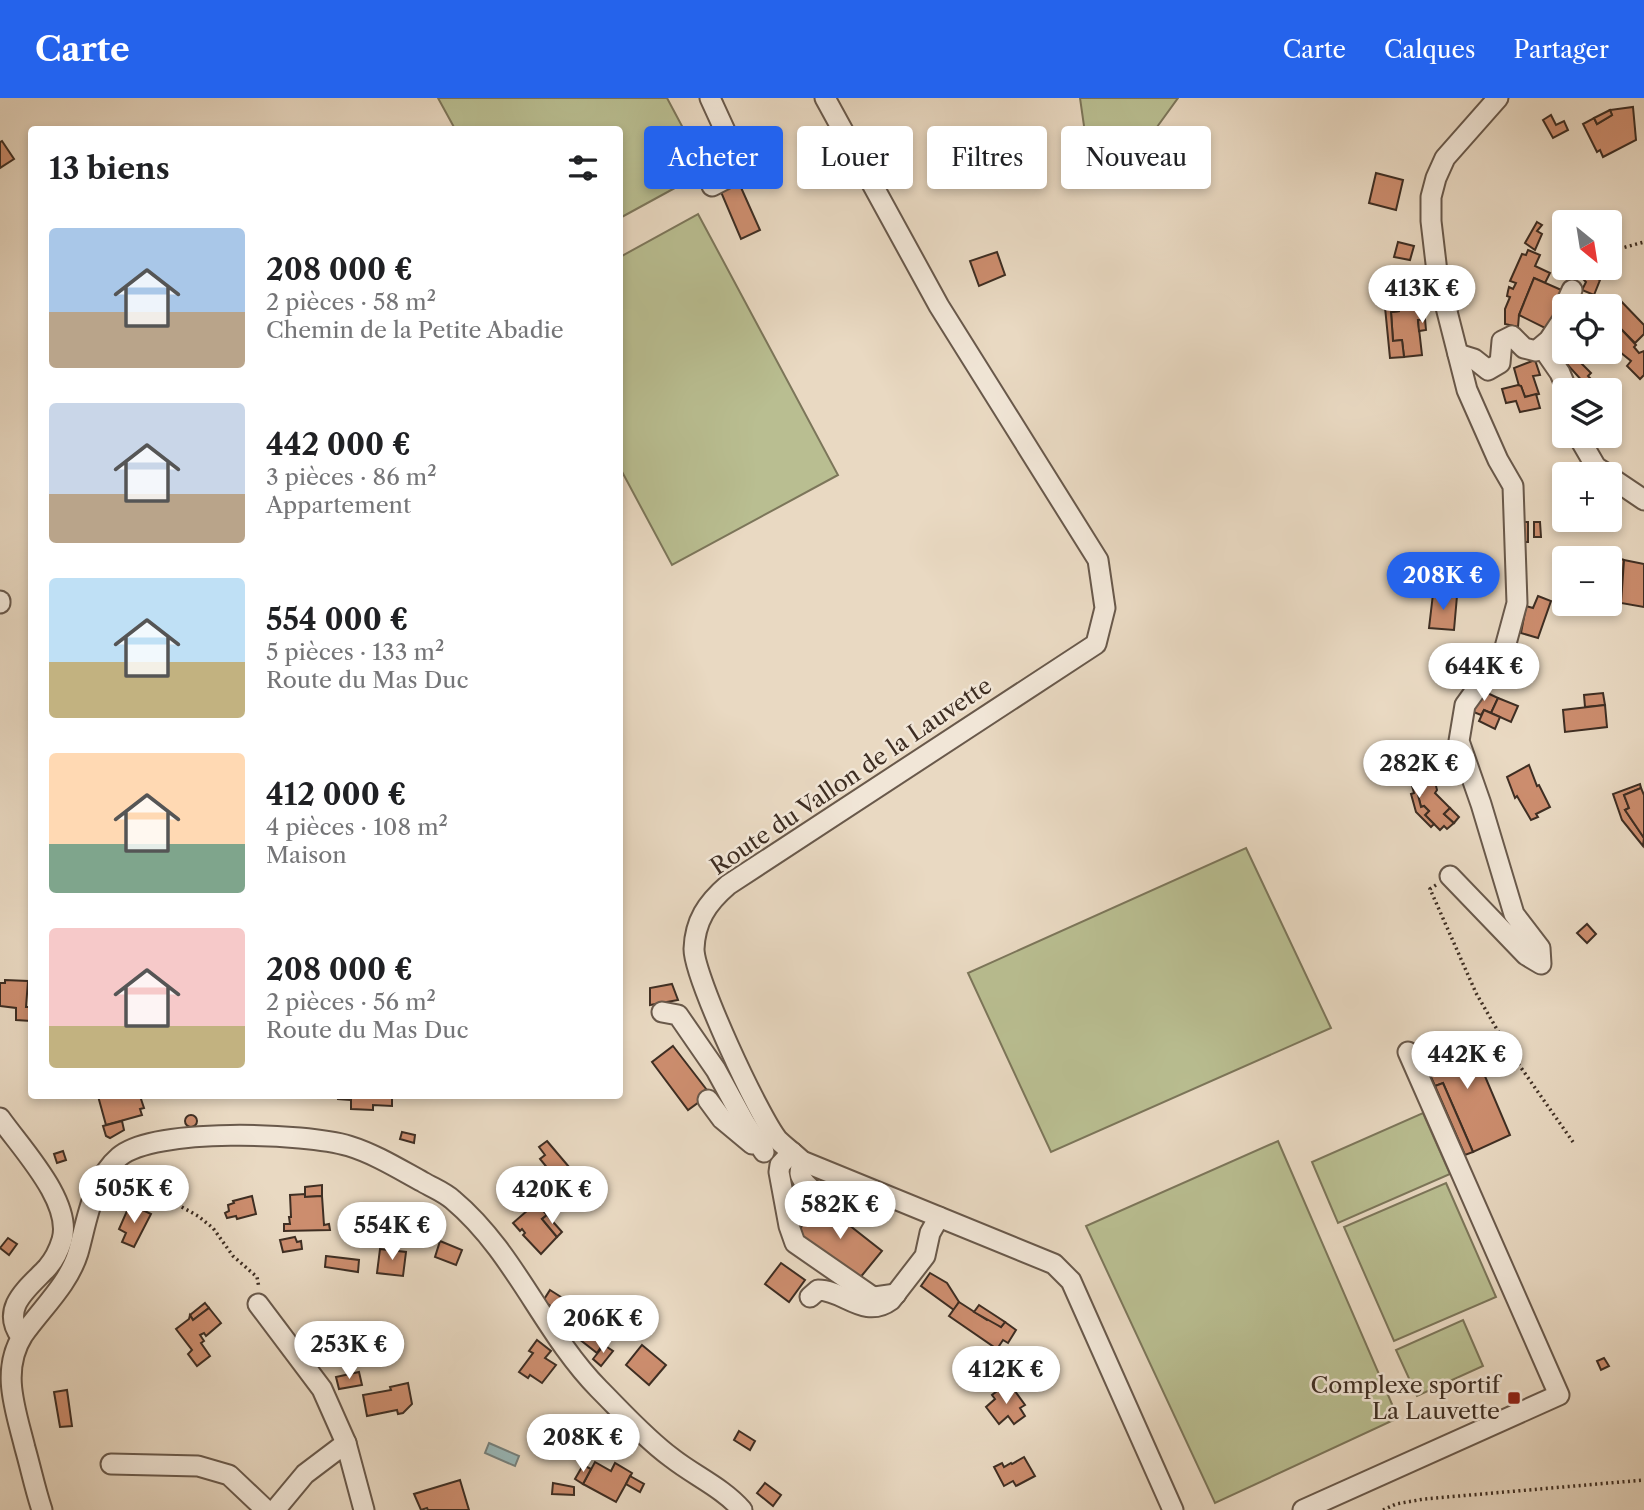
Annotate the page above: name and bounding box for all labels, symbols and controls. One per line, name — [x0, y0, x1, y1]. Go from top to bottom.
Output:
text: Carte — [35, 29, 130, 70]
text: Carte — [1283, 35, 1346, 64]
text: Calques — [1384, 35, 1475, 64]
text: Partager — [1513, 35, 1609, 64]
chip: Acheter — [644, 126, 783, 189]
chip: Louer — [797, 126, 913, 189]
chip: Filtres — [927, 126, 1047, 189]
chip: Nouveau — [1061, 126, 1211, 189]
icon: filters — [564, 149, 602, 187]
text: 13 biens — [49, 150, 170, 187]
north arrow — [1552, 210, 1622, 280]
map controls — [1552, 210, 1622, 616]
text: 208 000 € — [266, 251, 413, 288]
icon: home — [105, 256, 189, 340]
pin: 413K € — [1365, 266, 1479, 325]
text: 413K € — [1384, 274, 1460, 302]
text: 2 pièces · 58 m² — [266, 288, 436, 316]
button: locate — [1552, 294, 1622, 364]
text: Chemin de la Petite Abadie — [266, 316, 564, 344]
button: layers — [1552, 378, 1622, 448]
text: 442 000 € — [266, 426, 411, 463]
icon: home — [105, 431, 189, 515]
button: + — [1552, 462, 1622, 532]
text: 3 pièces · 86 m² — [266, 463, 437, 491]
text: Appartement — [266, 491, 411, 519]
button: − — [1552, 546, 1622, 616]
pin: 208K € — [1386, 552, 1500, 612]
text: 208K € — [1403, 561, 1483, 589]
text: 554 000 € — [266, 601, 408, 638]
icon: home — [105, 606, 189, 690]
text: 5 pièces · 133 m² — [266, 638, 444, 666]
pin: 644K € — [1427, 644, 1541, 703]
text: 644K € — [1444, 652, 1524, 680]
text: Route du Mas Duc — [266, 666, 469, 694]
street label: Route du Vallon de la Lauvette — [705, 671, 997, 881]
pin: 282K € — [1362, 740, 1476, 800]
text: 282K € — [1379, 749, 1459, 777]
text: 412 000 € — [266, 776, 406, 813]
icon: home — [105, 781, 189, 865]
text: 4 pièces · 108 m² — [266, 813, 448, 841]
text: Maison — [266, 841, 347, 869]
text: 208 000 € — [266, 951, 413, 988]
icon: home — [105, 956, 189, 1040]
text: 2 pièces · 56 m² — [266, 988, 436, 1016]
text: Route du Mas Duc — [266, 1016, 469, 1044]
pin: 442K € — [1410, 1032, 1524, 1091]
text: 442K € — [1427, 1040, 1507, 1068]
pin: 505K € — [77, 1166, 191, 1225]
pin: 420K € — [495, 1166, 609, 1226]
text: 505K € — [95, 1174, 173, 1202]
text: 420K € — [512, 1175, 592, 1203]
pin: 582K € — [783, 1182, 897, 1241]
text: 582K € — [801, 1190, 879, 1218]
pin: 554K € — [335, 1202, 449, 1262]
text: 554K € — [353, 1211, 431, 1239]
pin: 206K € — [546, 1296, 660, 1355]
text: 206K € — [563, 1304, 643, 1332]
pin: 253K € — [292, 1322, 406, 1381]
text: 253K € — [310, 1330, 388, 1358]
pin: 412K € — [949, 1346, 1063, 1406]
text: 412K € — [968, 1355, 1044, 1383]
place label: Complexe sportif La Lauvette — [1311, 1371, 1503, 1425]
marker: Complexe sportif La Lauvette — [1506, 1390, 1522, 1406]
pin: 208K € — [526, 1414, 640, 1474]
text: 208K € — [543, 1423, 623, 1451]

